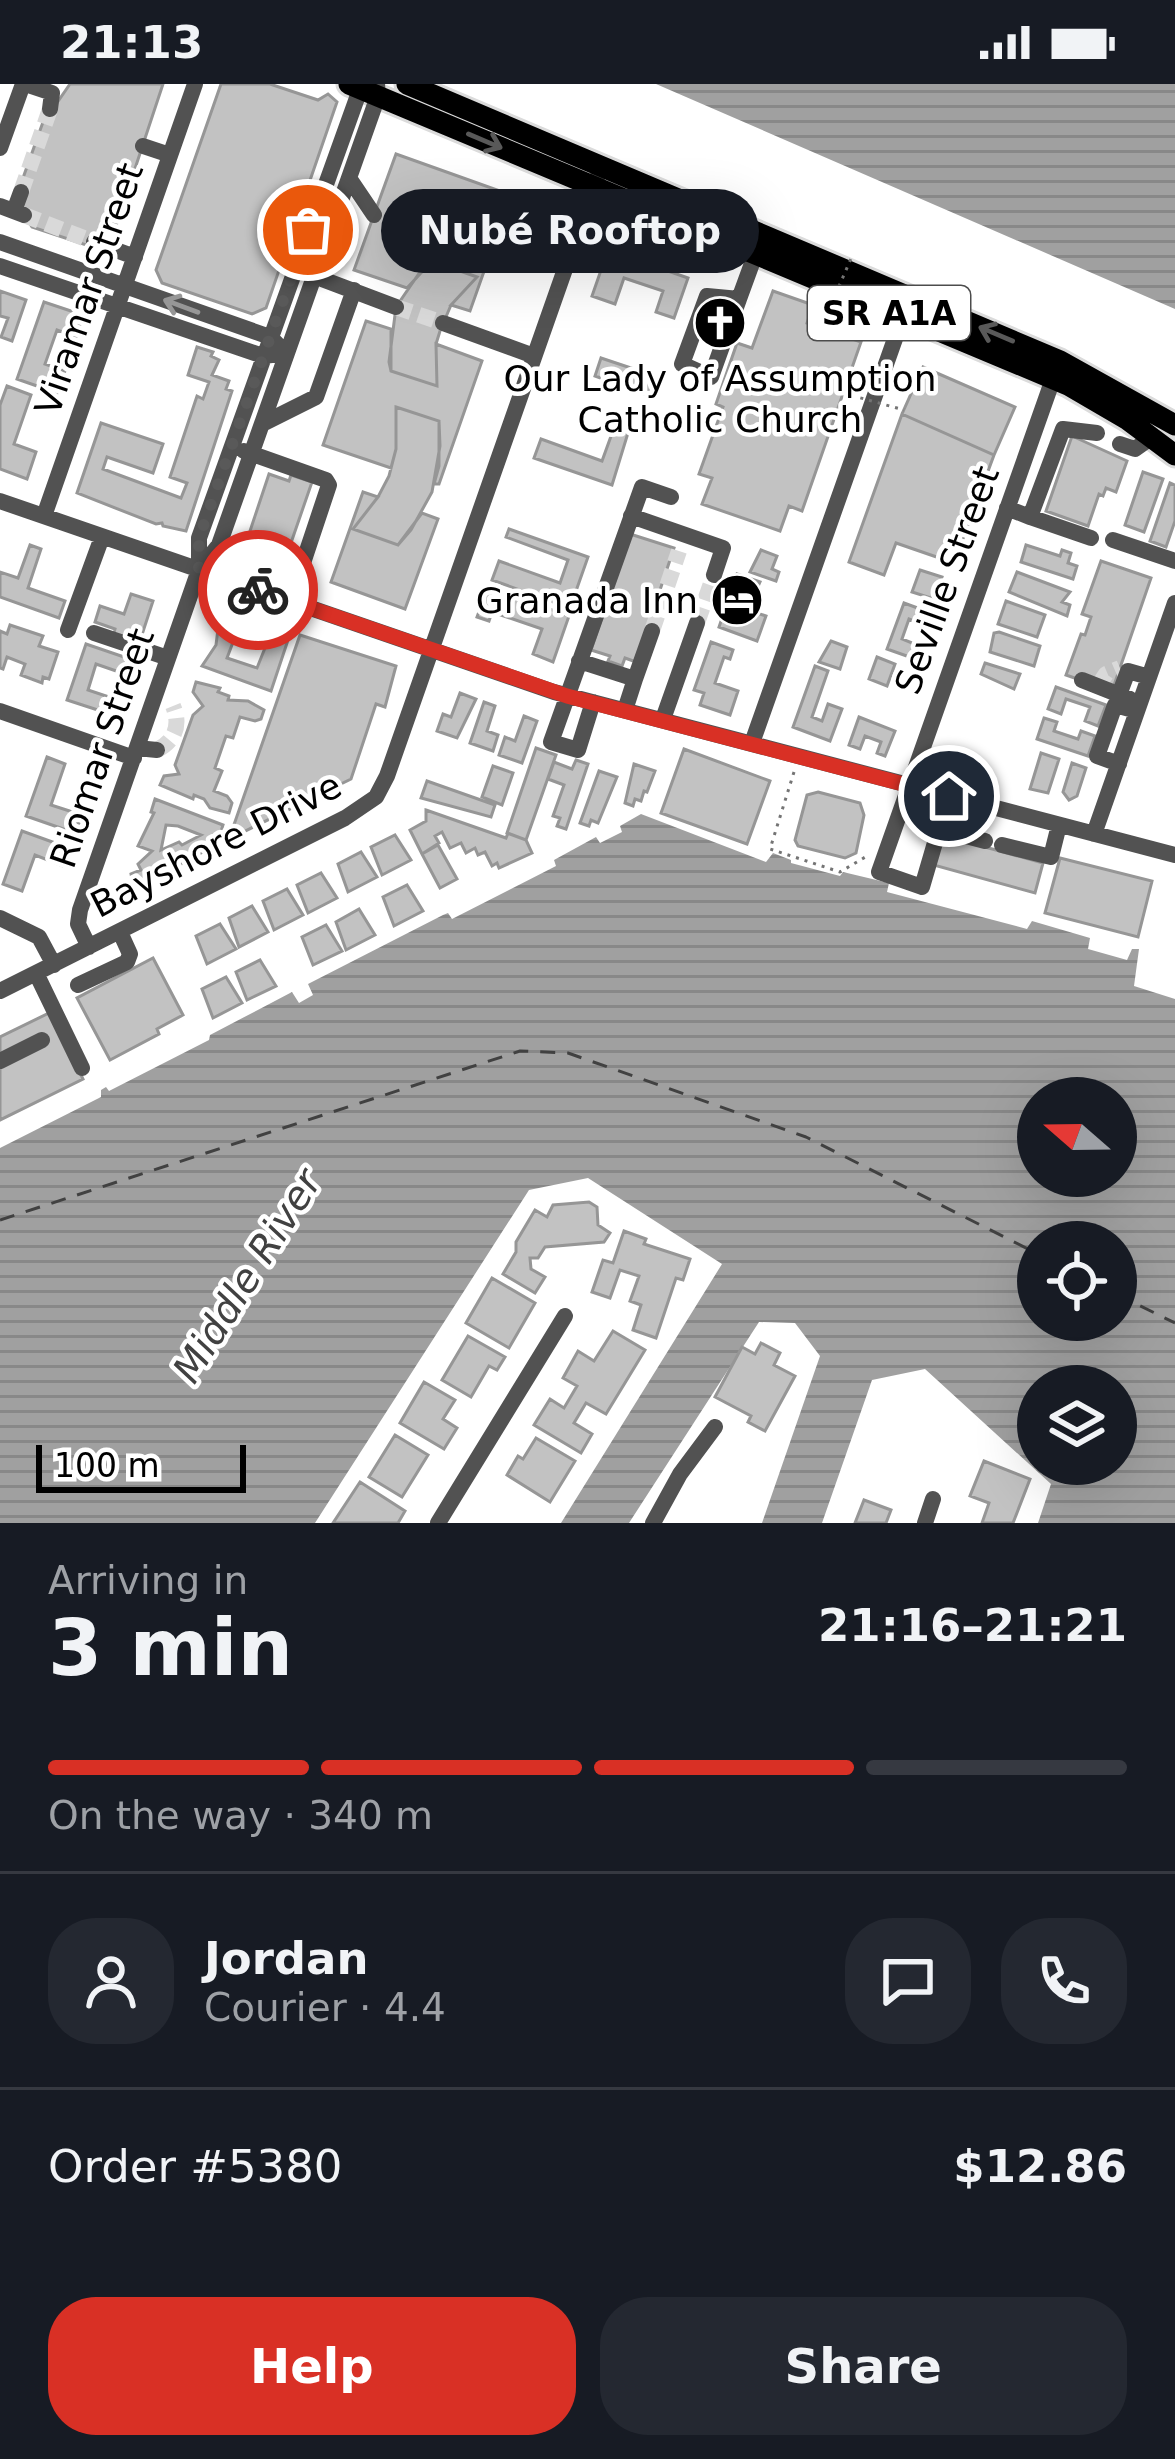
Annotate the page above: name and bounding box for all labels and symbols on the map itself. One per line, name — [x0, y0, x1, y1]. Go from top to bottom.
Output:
one-way arrow — [466, 132, 503, 153]
street label: Viramar Street — [27, 158, 151, 420]
pin — [257, 179, 359, 281]
callout: Nubé Rooftop — [380, 188, 758, 272]
road number: SR A1A — [808, 286, 970, 340]
one-way arrow — [164, 293, 201, 315]
church icon: Our Lady of Assumption Catholic Church — [692, 295, 748, 351]
one-way arrow — [979, 321, 1015, 343]
place label: Our Lady of Assumption Catholic Church — [503, 358, 937, 440]
street label: Seville Street — [887, 461, 1007, 699]
courier — [198, 530, 318, 650]
hotel icon: Granada Inn — [709, 572, 765, 628]
place label: Granada Inn — [476, 580, 698, 621]
street label: Riomar Street — [42, 623, 162, 873]
pin — [898, 745, 1000, 847]
street label: Bayshore Drive — [84, 764, 348, 926]
north arrow — [1017, 1077, 1137, 1197]
water label: Middle River — [164, 1159, 332, 1391]
scale bar — [36, 1439, 246, 1492]

